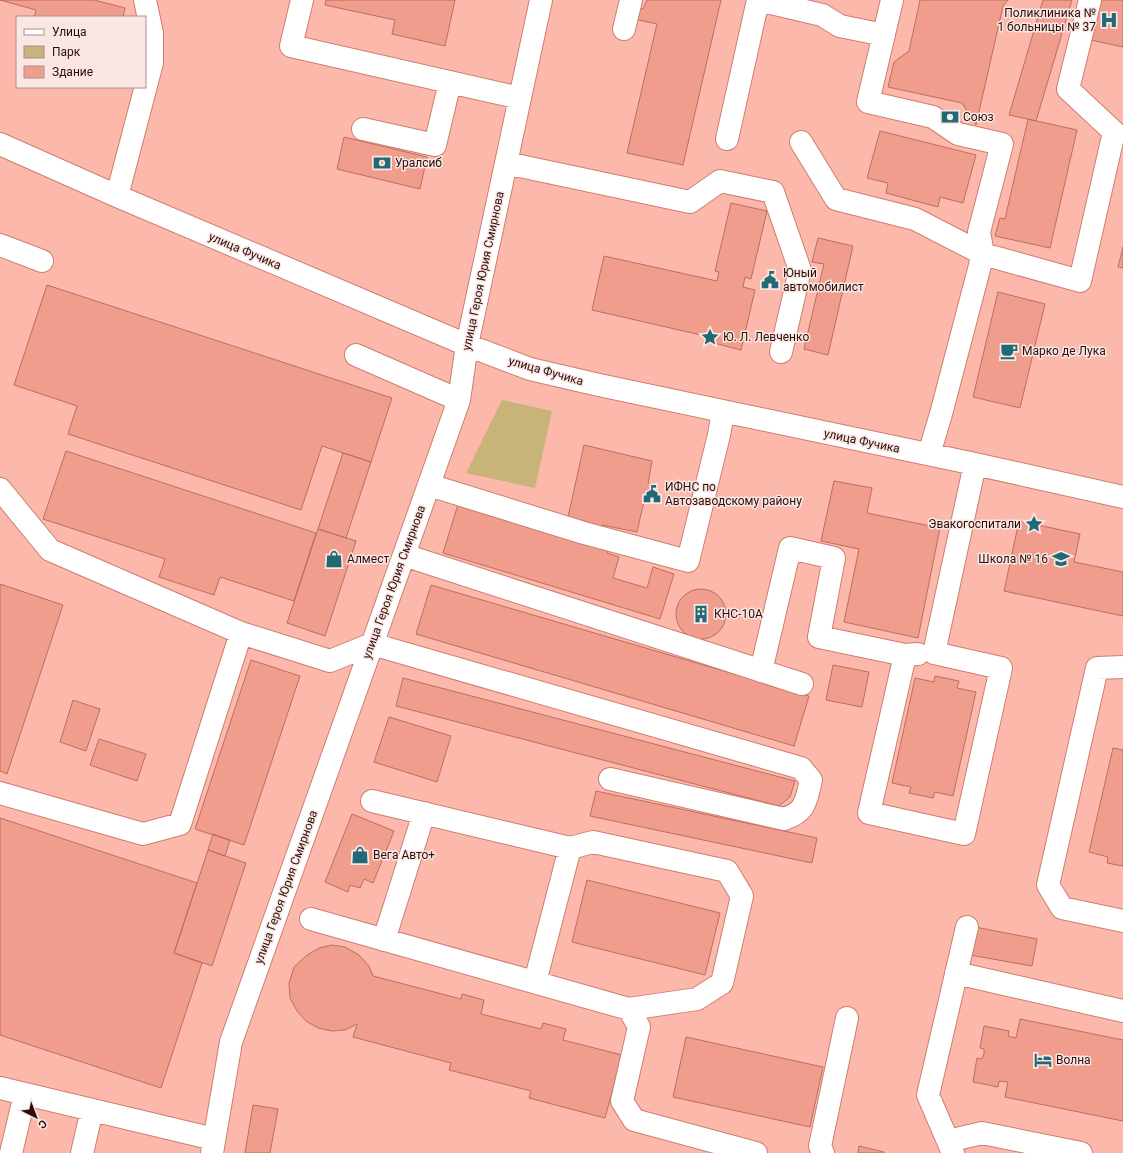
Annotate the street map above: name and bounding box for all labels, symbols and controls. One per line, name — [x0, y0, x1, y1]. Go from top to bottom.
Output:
place label: Поликлиника № 1 больницы № 37 — [997, 6, 1096, 34]
hospital icon: Поликлиника № 1 больницы № 37 — [1099, 10, 1119, 30]
legend — [16, 16, 146, 88]
text: Улица — [52, 25, 87, 39]
text: Парк — [52, 45, 81, 59]
text: Здание — [52, 65, 93, 79]
bank icon: Союз — [940, 107, 960, 127]
place label: Союз — [963, 110, 994, 124]
bank icon: Уралсиб — [372, 153, 392, 173]
place label: Уралсиб — [395, 156, 442, 170]
street label: улица Героя Юрия Смирнова — [459, 190, 507, 352]
street label: улица Фучика — [207, 229, 283, 273]
place label: Юный автомобилист — [783, 266, 864, 294]
public building icon: Юный автомобилист — [760, 270, 780, 290]
place icon: Ю. Л. Левченко — [700, 327, 720, 347]
place label: Ю. Л. Левченко — [723, 330, 809, 344]
cafe icon: Марко де Лука — [999, 341, 1019, 361]
place label: Марко де Лука — [1022, 344, 1106, 358]
street label: улица Фучика — [507, 354, 585, 388]
street label: улица Фучика — [823, 426, 901, 456]
place label: ИФНС по Автозаводскому району — [665, 480, 802, 508]
public building icon: ИФНС по Автозаводскому району — [642, 484, 662, 504]
street label: улица Героя Юрия Смирнова — [360, 503, 428, 661]
place icon: Эвакогоспитали — [1024, 514, 1044, 534]
place label: Эвакогоспитали — [928, 517, 1021, 531]
shop icon: Алмест — [324, 549, 344, 569]
school or university icon: Школа № 16 — [1051, 549, 1071, 569]
place label: Алмест — [347, 552, 389, 566]
place label: Школа № 16 — [978, 552, 1048, 566]
building icon: КНС-10А — [691, 604, 711, 624]
place label: КНС-10А — [714, 607, 763, 621]
street label: улица Героя Юрия Смирнова — [252, 808, 320, 966]
shop icon: Вега Авто+ — [350, 845, 370, 865]
place label: Вега Авто+ — [373, 848, 435, 862]
hotel icon: Волна — [1033, 1050, 1053, 1070]
place label: Волна — [1056, 1053, 1091, 1067]
north arrow — [16, 1097, 56, 1137]
text: С — [35, 1117, 49, 1131]

